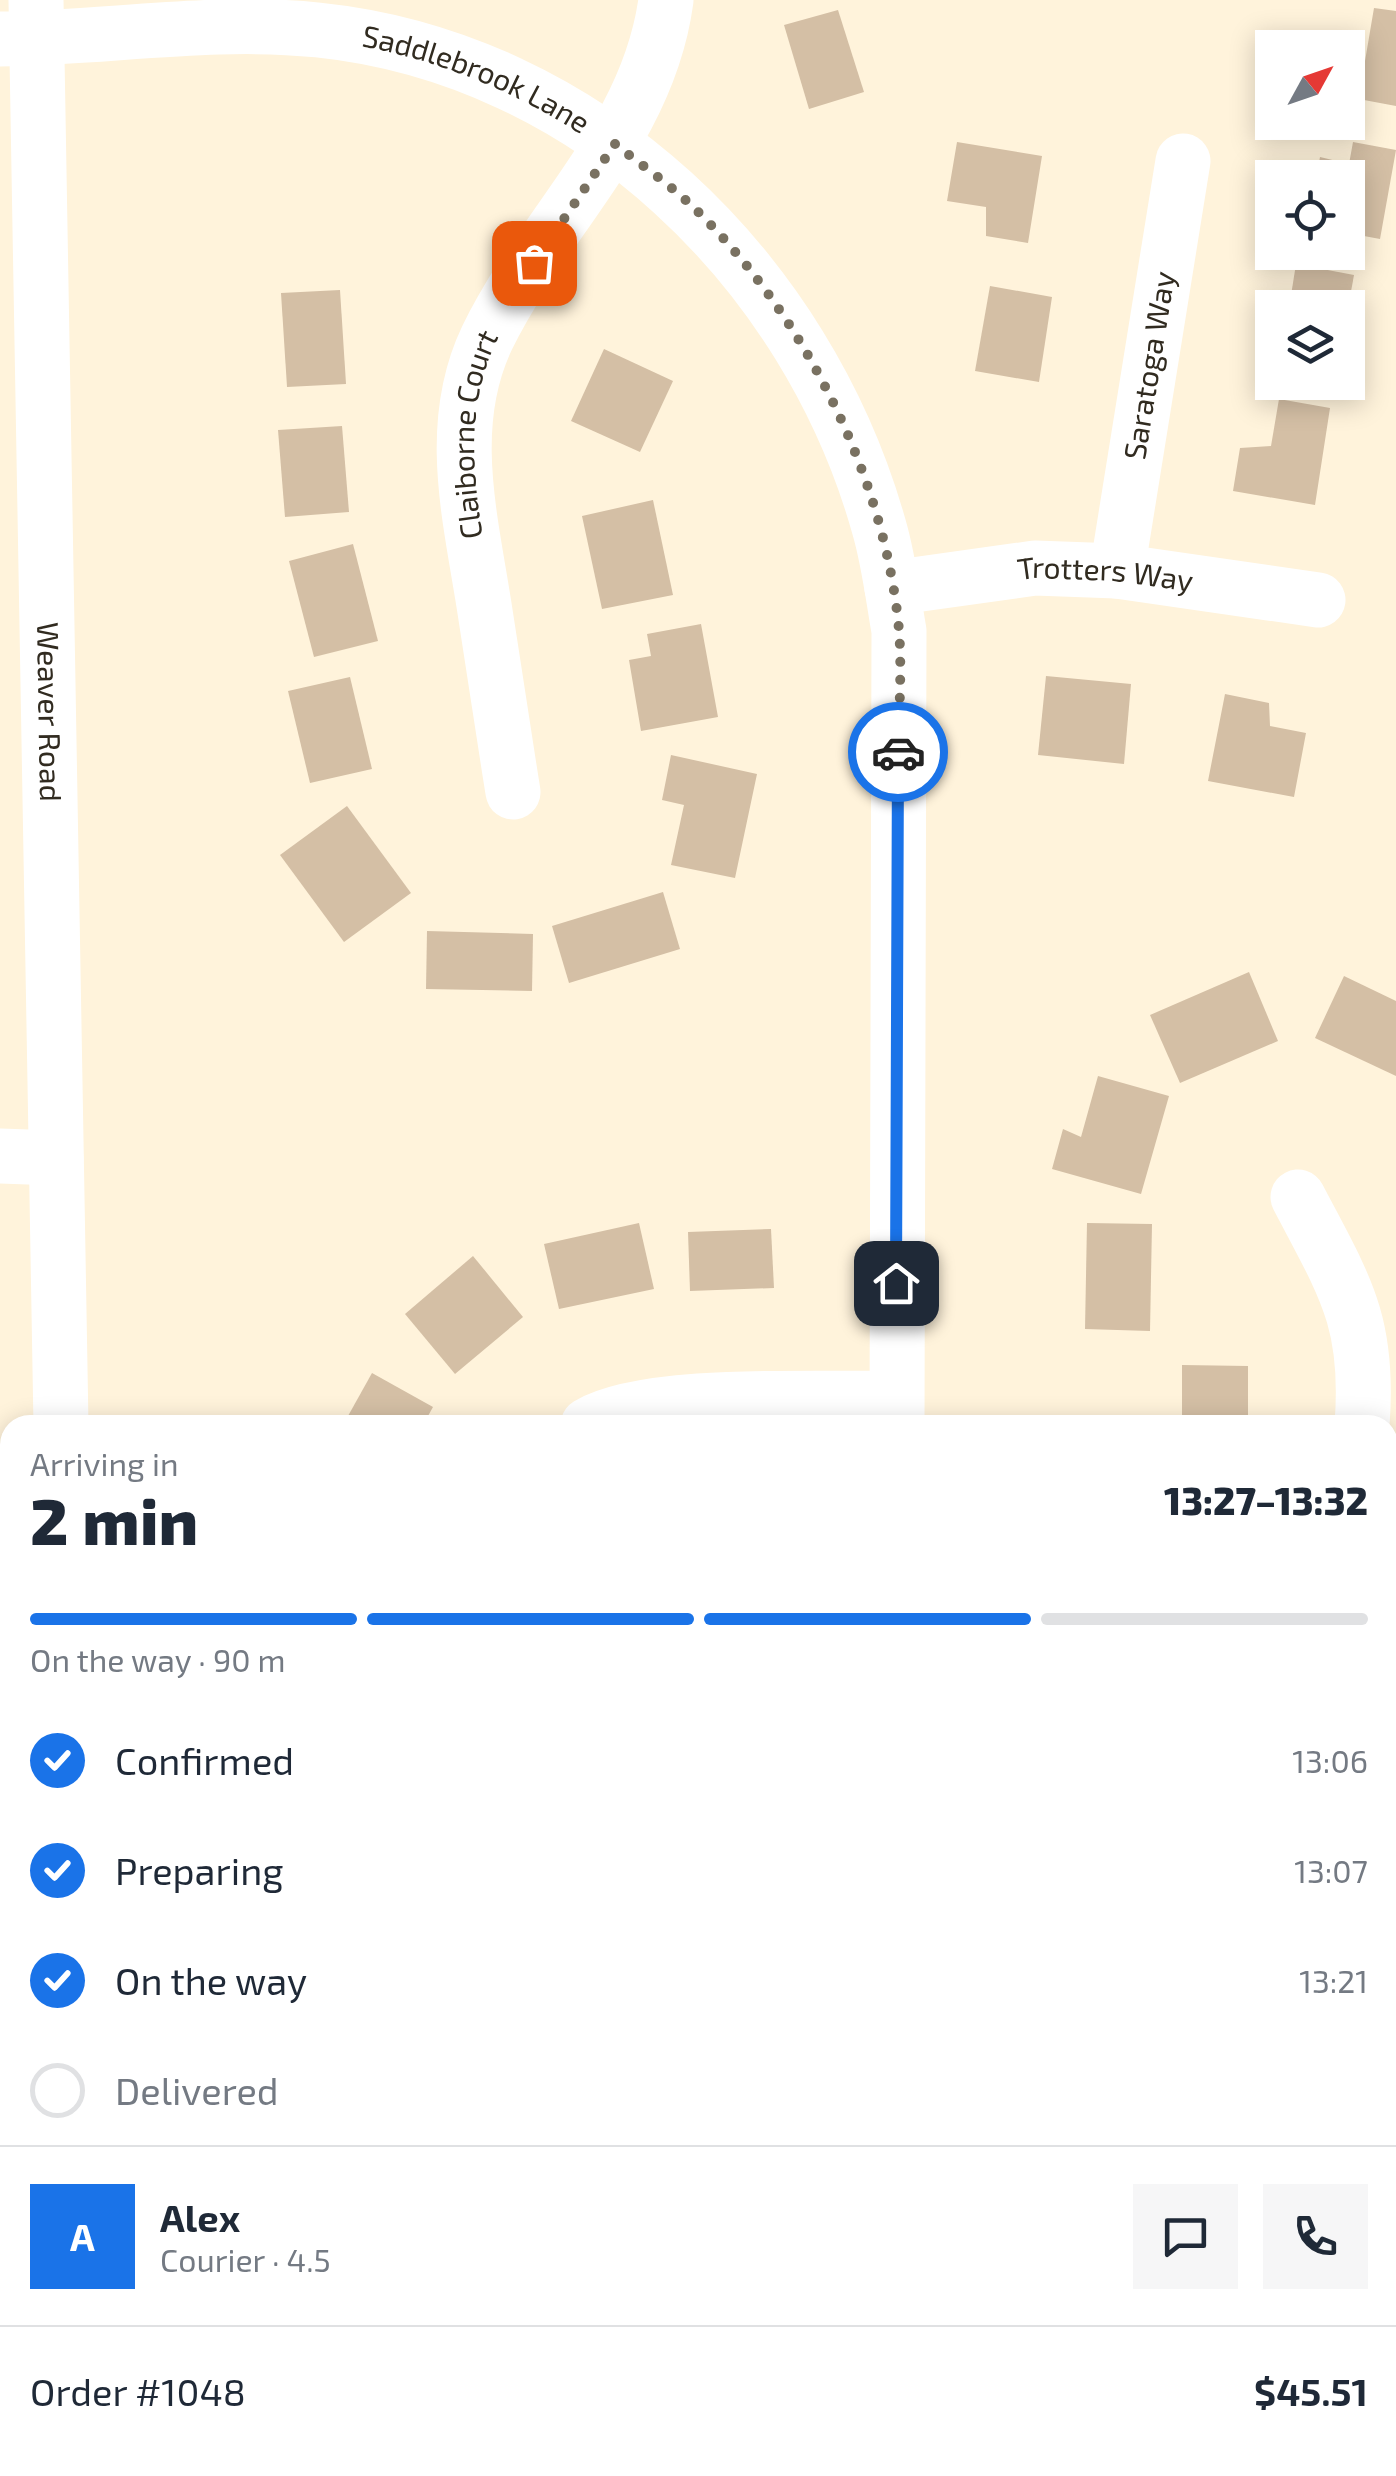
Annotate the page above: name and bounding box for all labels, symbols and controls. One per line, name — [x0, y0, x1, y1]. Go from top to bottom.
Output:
street label: Saddlebrook Lane — [360, 17, 597, 140]
north arrow — [1255, 30, 1365, 140]
map controls — [1255, 30, 1365, 400]
button: locate — [1255, 160, 1365, 270]
pin — [492, 221, 577, 306]
icon: bag — [507, 236, 562, 291]
street label: Saratoga Way — [1115, 268, 1181, 462]
button: layers — [1255, 290, 1365, 400]
street label: Claiborne Court — [444, 323, 504, 542]
street label: Trotters Way — [1015, 548, 1196, 598]
street label: Weaver Road — [31, 622, 70, 802]
courier — [848, 702, 948, 802]
icon: car — [871, 725, 926, 780]
pin — [854, 1241, 939, 1326]
icon: home — [869, 1256, 924, 1311]
text: Arriving in — [30, 1444, 179, 1482]
text: 13:27–13:32 — [1164, 1477, 1368, 1523]
text: 2 min — [30, 1480, 198, 1558]
text: On the way · 90 m — [30, 1640, 286, 1678]
icon: check — [30, 1733, 85, 1788]
text: Confirmed — [115, 1737, 294, 1783]
text: 13:06 — [1292, 1741, 1368, 1779]
icon: check — [30, 1843, 85, 1898]
text: Preparing — [115, 1847, 283, 1893]
text: 13:07 — [1294, 1851, 1368, 1889]
icon: check — [30, 1953, 85, 2008]
text: On the way — [115, 1957, 307, 2003]
text: 13:21 — [1299, 1961, 1368, 1999]
text: Delivered — [115, 2067, 279, 2113]
button: chat — [1133, 2184, 1238, 2289]
button: phone — [1263, 2184, 1368, 2289]
text: Alex — [160, 2194, 240, 2240]
text: A — [70, 2213, 95, 2259]
text: Courier · 4.5 — [160, 2240, 331, 2278]
text: Order #1048 — [30, 2368, 246, 2414]
text: $45.51 — [1254, 2368, 1368, 2414]

